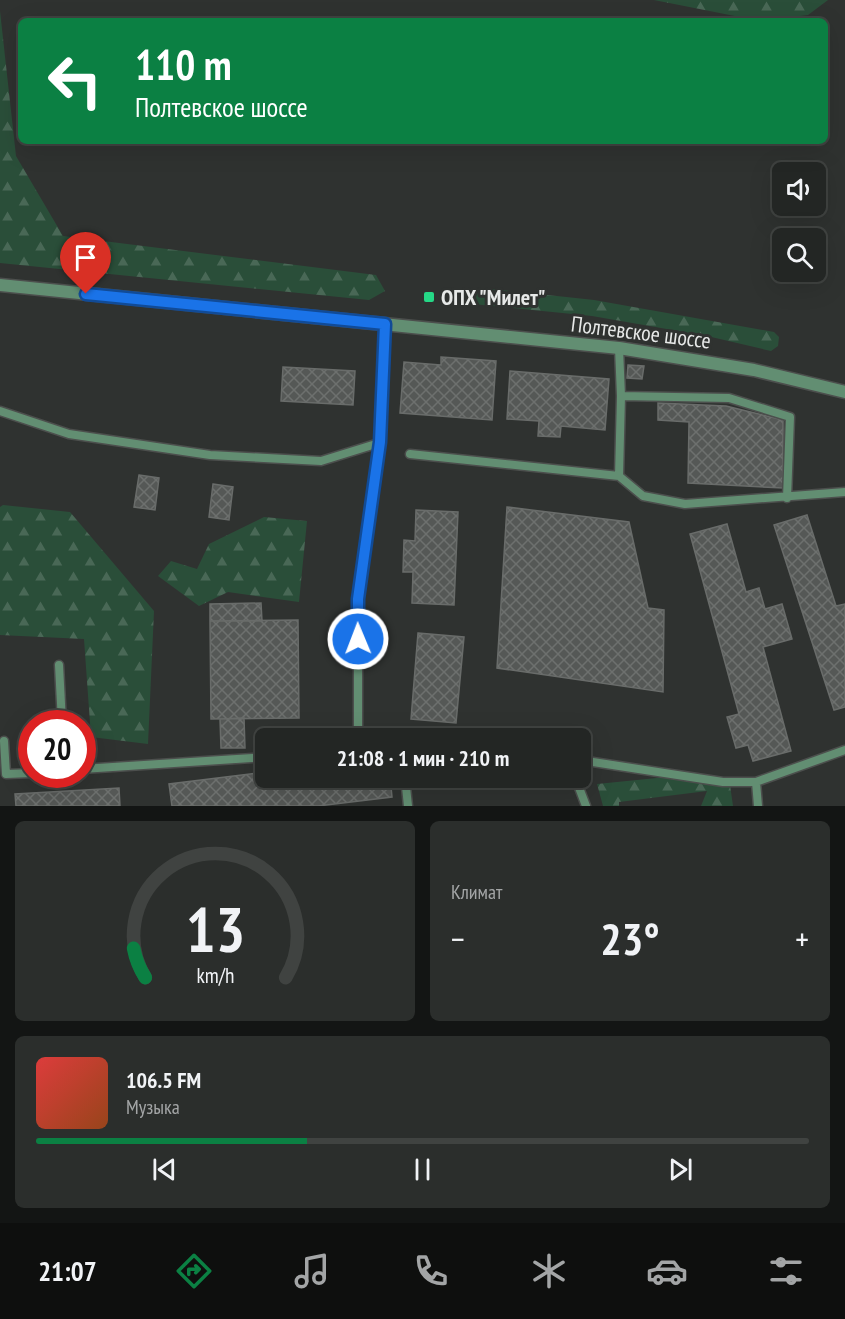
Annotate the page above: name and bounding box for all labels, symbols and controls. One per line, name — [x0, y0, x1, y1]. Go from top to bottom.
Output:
text: 110 m — [135, 37, 232, 92]
icon: left — [36, 42, 114, 120]
text: Полтевское шоссе — [135, 90, 308, 124]
map controls — [772, 162, 826, 282]
button: sound — [772, 162, 826, 216]
button: search — [772, 228, 826, 282]
pin — [60, 232, 111, 294]
icon: arrive — [69, 241, 102, 274]
place label: ОПХ "Милет" — [441, 283, 546, 311]
marker: ОПХ "Милет" — [422, 290, 436, 304]
street label: Полтевское шоссе — [569, 310, 713, 354]
position arrow — [326, 607, 390, 671]
speed limit sign: 20 — [18, 710, 96, 788]
text: 21:08 · 1 мин · 210 m — [337, 744, 509, 772]
text: Климат — [451, 879, 502, 905]
text: 13 — [185, 888, 245, 969]
text: 23° — [600, 909, 660, 967]
text: − — [451, 917, 465, 960]
text: + — [795, 917, 809, 960]
text: km/h — [196, 961, 234, 989]
text: 106.5 FM — [126, 1066, 201, 1094]
text: Музыка — [126, 1094, 180, 1120]
icon: previous — [148, 1153, 181, 1186]
icon: pause — [406, 1153, 439, 1186]
icon: next — [664, 1153, 697, 1186]
icon: directions — [173, 1250, 215, 1292]
icon: music — [291, 1250, 333, 1292]
icon: phone — [410, 1250, 452, 1292]
icon: climate — [528, 1250, 570, 1292]
icon: car — [646, 1250, 688, 1292]
icon: filters — [765, 1250, 807, 1292]
text: 21:07 — [38, 1254, 97, 1288]

